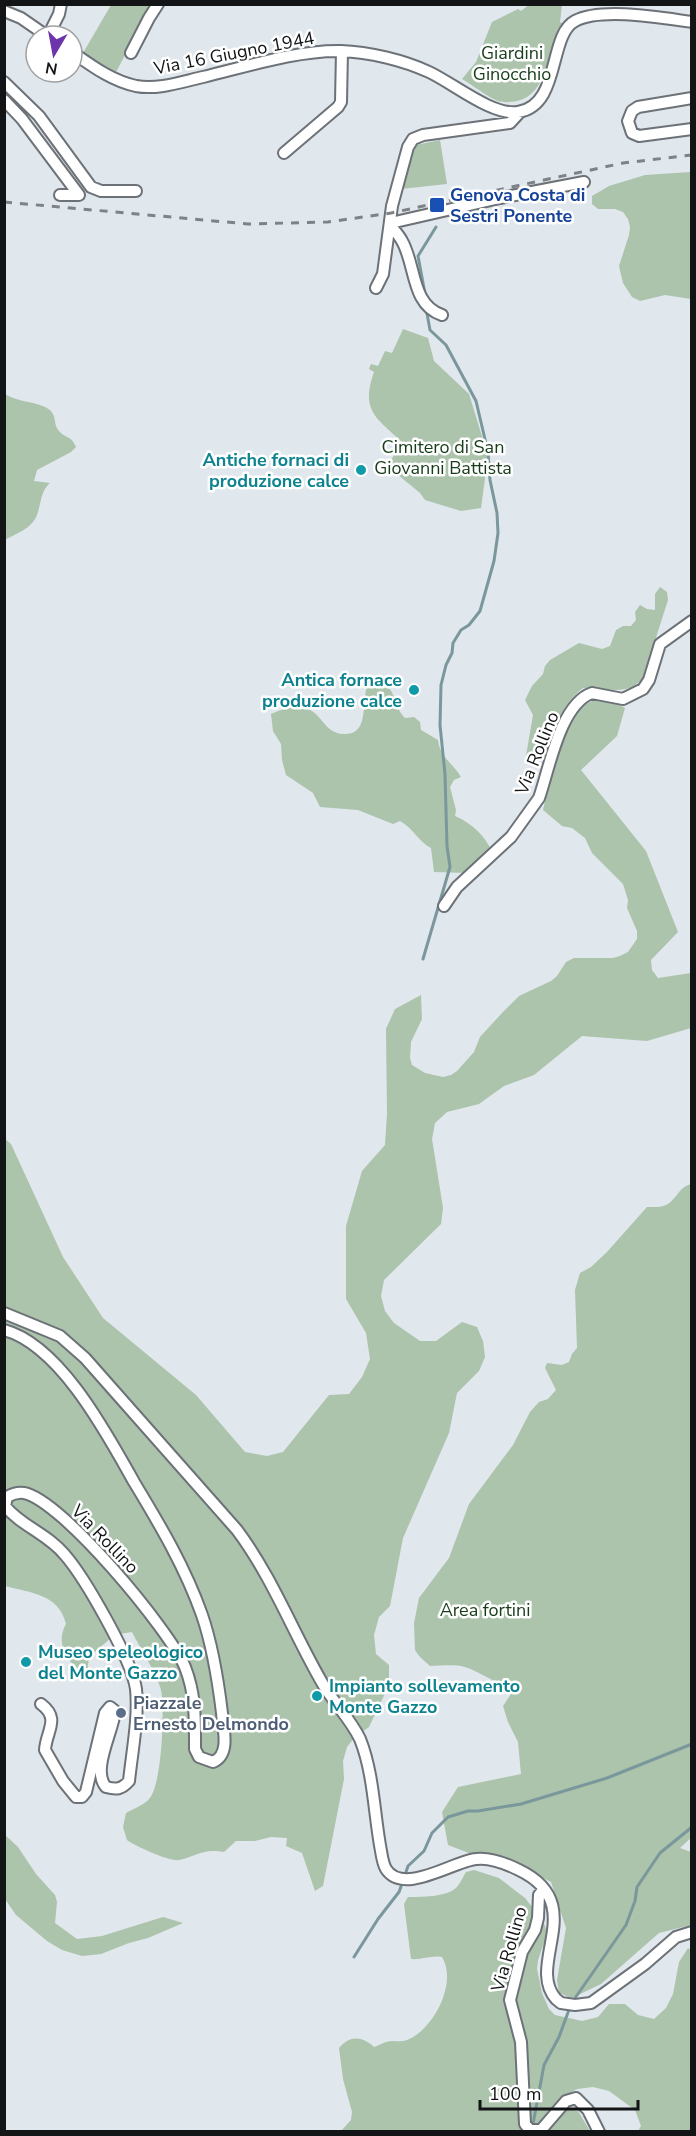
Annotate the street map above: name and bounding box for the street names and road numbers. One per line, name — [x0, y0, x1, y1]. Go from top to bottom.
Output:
street label: Via 16 Giugno 1944 — [151, 26, 316, 81]
street label: Via Rollino — [509, 708, 565, 799]
street label: Via Rollino — [65, 1498, 144, 1579]
street label: Via Rollino — [485, 1904, 533, 1995]

